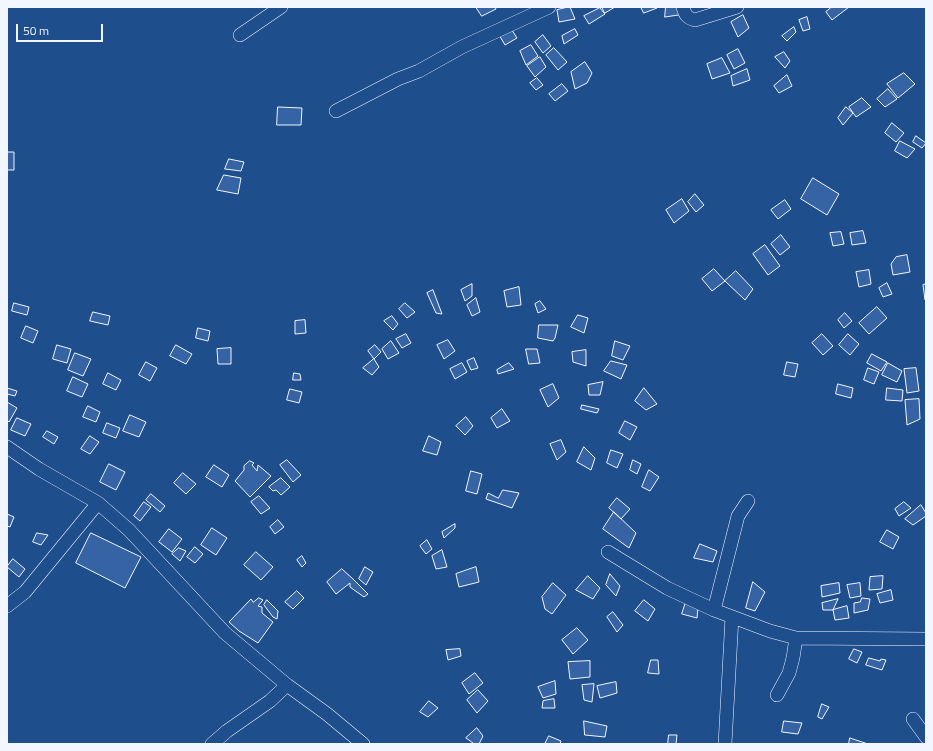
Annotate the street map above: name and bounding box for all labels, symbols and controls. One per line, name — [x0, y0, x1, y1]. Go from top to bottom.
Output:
scale bar — [18, 16, 105, 42]
text: 50 m — [23, 21, 49, 40]

